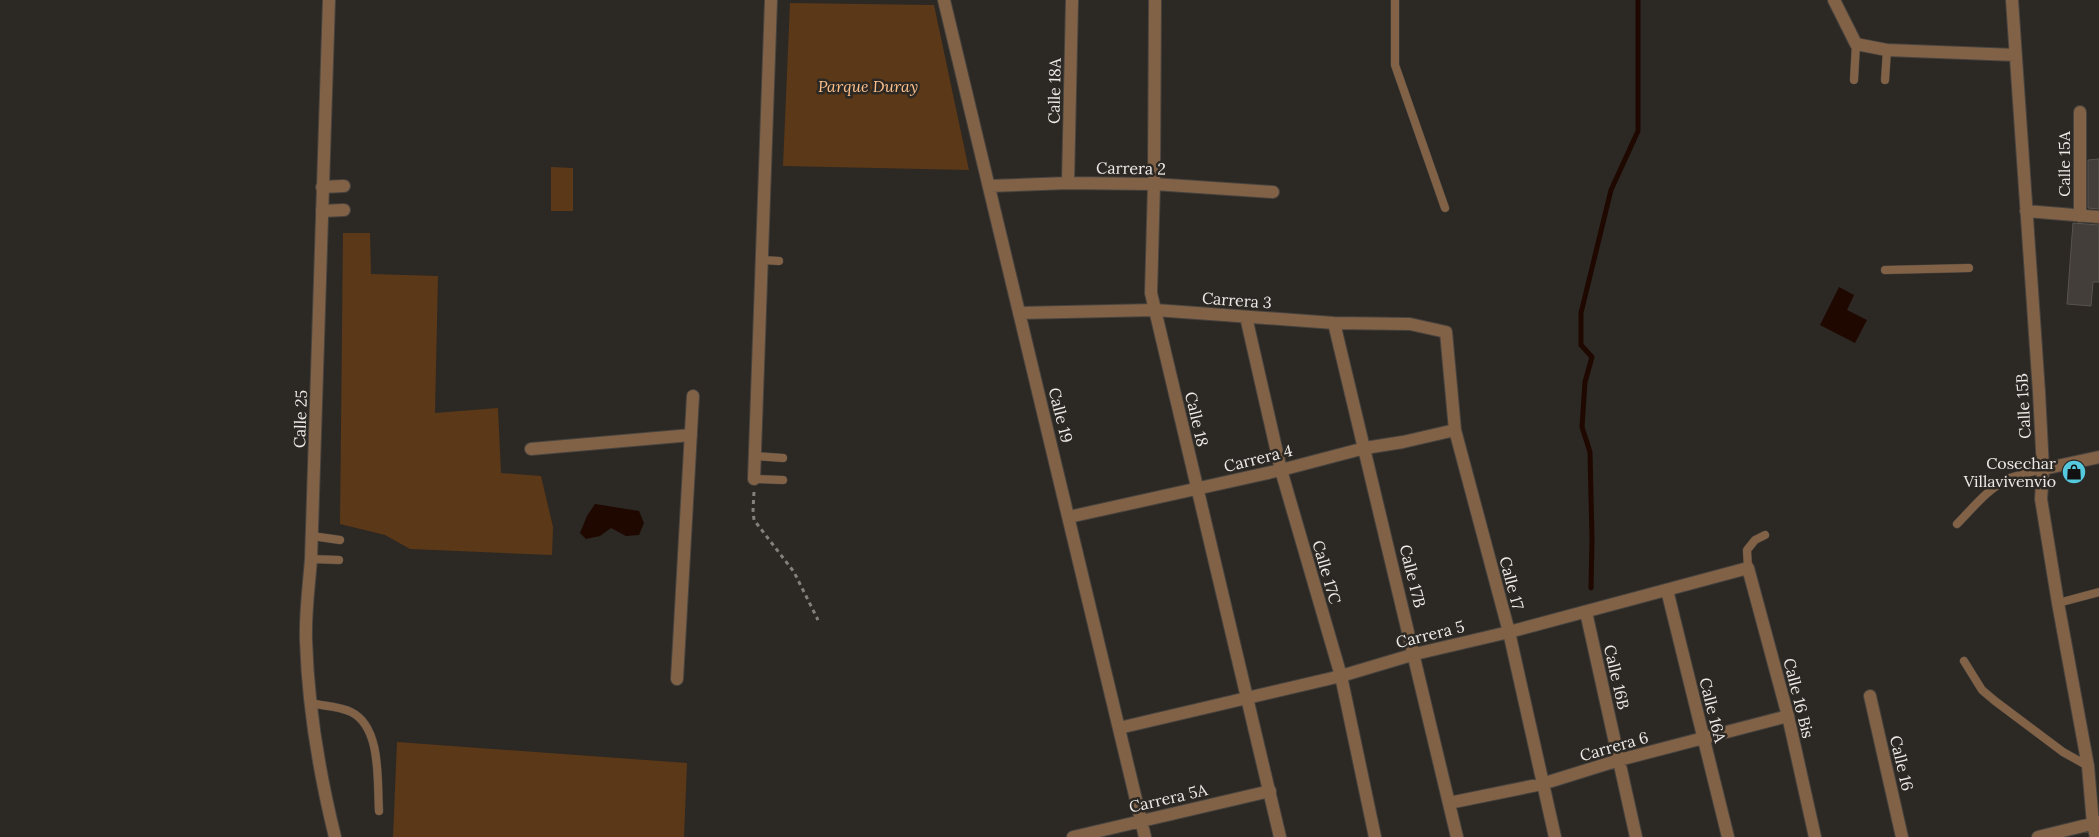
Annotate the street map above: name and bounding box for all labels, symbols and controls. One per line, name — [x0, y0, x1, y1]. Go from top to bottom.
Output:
street label: Calle 18A — [1043, 57, 1065, 124]
park label: Parque Duray — [818, 76, 918, 96]
street label: Calle 15A — [2054, 130, 2074, 197]
street label: Carrera 2 — [1096, 157, 1166, 179]
street label: Carrera 3 — [1201, 288, 1273, 312]
street label: Calle 15B — [2011, 373, 2035, 439]
street label: Calle 19 — [1045, 385, 1077, 445]
street label: Calle 25 — [289, 389, 311, 449]
street label: Calle 18 — [1181, 390, 1213, 448]
street label: Carrera 4 — [1222, 440, 1295, 476]
place label: Cosechar Villavivenvio — [1963, 453, 2056, 491]
shop icon: Cosechar Villavivenvio — [2061, 459, 2087, 485]
street label: Calle 17C — [1308, 538, 1346, 606]
street label: Calle 17B — [1396, 542, 1430, 610]
street label: Calle 17 — [1495, 554, 1529, 612]
street label: Carrera 5 — [1394, 616, 1466, 652]
street label: Calle 16B — [1600, 643, 1634, 711]
street label: Calle 16 Bis — [1779, 656, 1819, 740]
street label: Calle 16A — [1695, 676, 1731, 745]
street label: Carrera 6 — [1577, 727, 1651, 765]
street label: Calle 16 — [1886, 733, 1918, 793]
street label: Carrera 5A — [1127, 779, 1210, 817]

